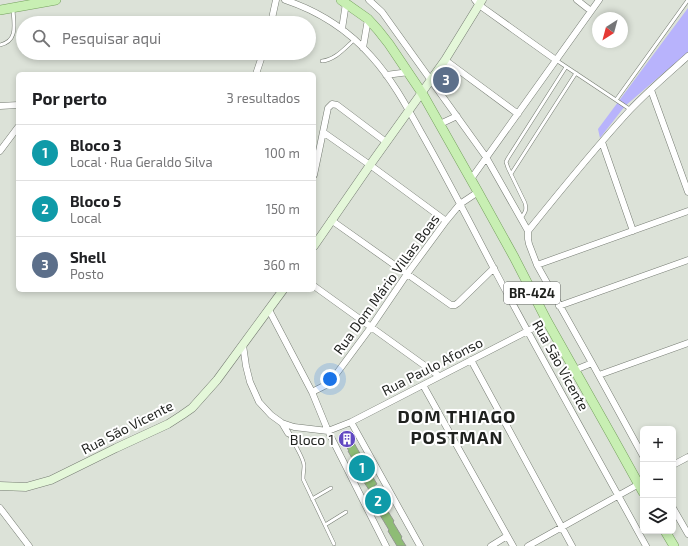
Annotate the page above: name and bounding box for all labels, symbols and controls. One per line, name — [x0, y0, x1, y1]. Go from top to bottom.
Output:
north arrow — [592, 12, 628, 48]
search box — [16, 16, 316, 60]
icon: search — [30, 27, 52, 49]
text: Pesquisar aqui — [62, 29, 161, 47]
pin: 3 — [433, 65, 459, 95]
text: Por perto — [32, 88, 107, 108]
text: 3 resultados — [227, 90, 300, 106]
text: Bloco 3 — [70, 136, 122, 154]
text: 1 — [42, 145, 48, 161]
text: 100 m — [265, 145, 300, 161]
text: Local · Rua Geraldo Silva — [70, 154, 213, 170]
text: Bloco 5 — [70, 192, 121, 210]
text: 2 — [41, 201, 49, 217]
text: 150 m — [266, 201, 300, 217]
text: Local — [70, 210, 101, 226]
street label: Rua Dom Mário Villas Boas — [329, 210, 443, 358]
text: Shell — [70, 248, 106, 266]
text: 3 — [41, 257, 49, 273]
text: 360 m — [263, 257, 300, 273]
text: Posto — [70, 266, 104, 282]
road number: BR-424 — [504, 282, 560, 304]
street label: Rua São Vicente — [529, 317, 593, 413]
street label: Rua Paulo Afonso — [379, 333, 485, 399]
your location — [320, 369, 340, 389]
street label: Rua São Vicente — [78, 397, 176, 457]
district label: DOM THIAGO POSTMAN — [398, 405, 516, 448]
map controls — [640, 426, 676, 534]
button: + — [640, 426, 676, 462]
building icon: Bloco 1 — [337, 429, 357, 449]
place label: Bloco 1 — [290, 431, 334, 448]
pin: 1 — [349, 453, 375, 483]
button: − — [640, 462, 676, 498]
pin: 2 — [365, 486, 391, 516]
button: layers — [640, 498, 676, 534]

